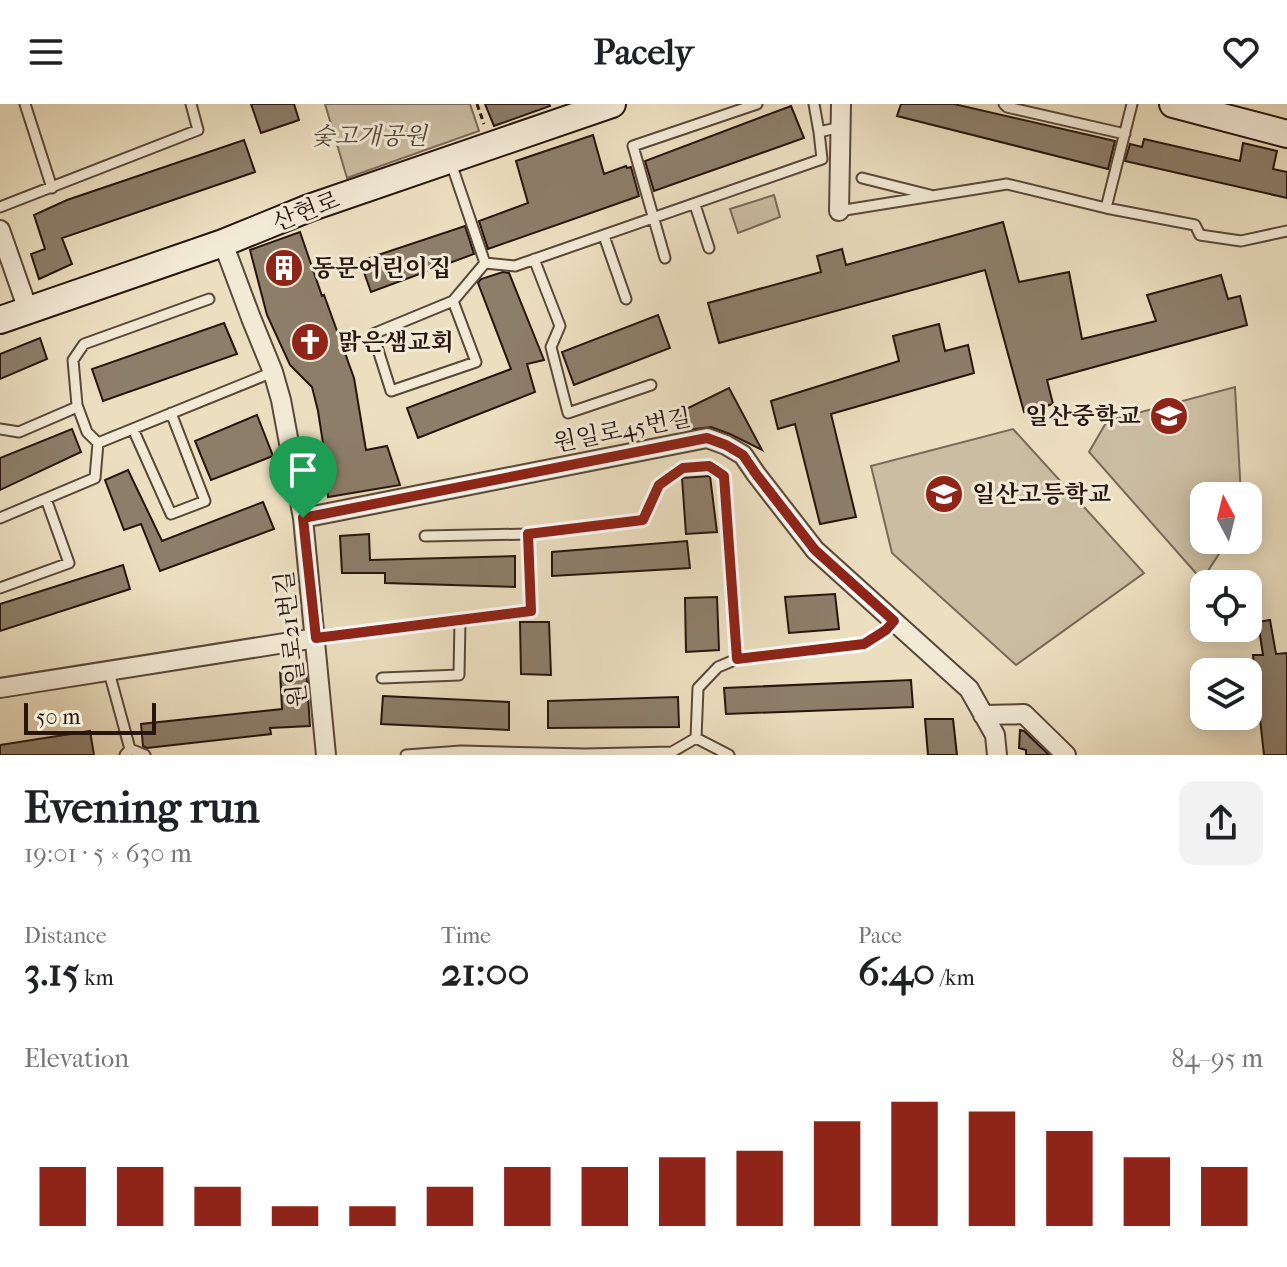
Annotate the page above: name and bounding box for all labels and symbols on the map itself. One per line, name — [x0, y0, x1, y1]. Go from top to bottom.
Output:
park label: 숯고개공원 — [311, 122, 429, 150]
street label: 산현로 — [269, 185, 343, 237]
building icon: 동문어린이집 — [263, 247, 305, 289]
place label: 동문어린이집 — [312, 254, 451, 282]
church icon: 맑은샘교회 — [289, 321, 331, 363]
place label: 맑은샘교회 — [338, 328, 454, 356]
school or university icon: 일산중학교 — [1148, 395, 1190, 437]
place label: 일산중학교 — [1025, 402, 1141, 430]
street label: 원일로45번길 — [551, 403, 693, 457]
pin — [269, 436, 337, 518]
school or university icon: 일산고등학교 — [923, 473, 965, 515]
place label: 일산고등학교 — [972, 480, 1111, 508]
north arrow — [1190, 482, 1262, 554]
street label: 원일로21번길 — [270, 569, 312, 709]
scale bar — [24, 699, 156, 735]

